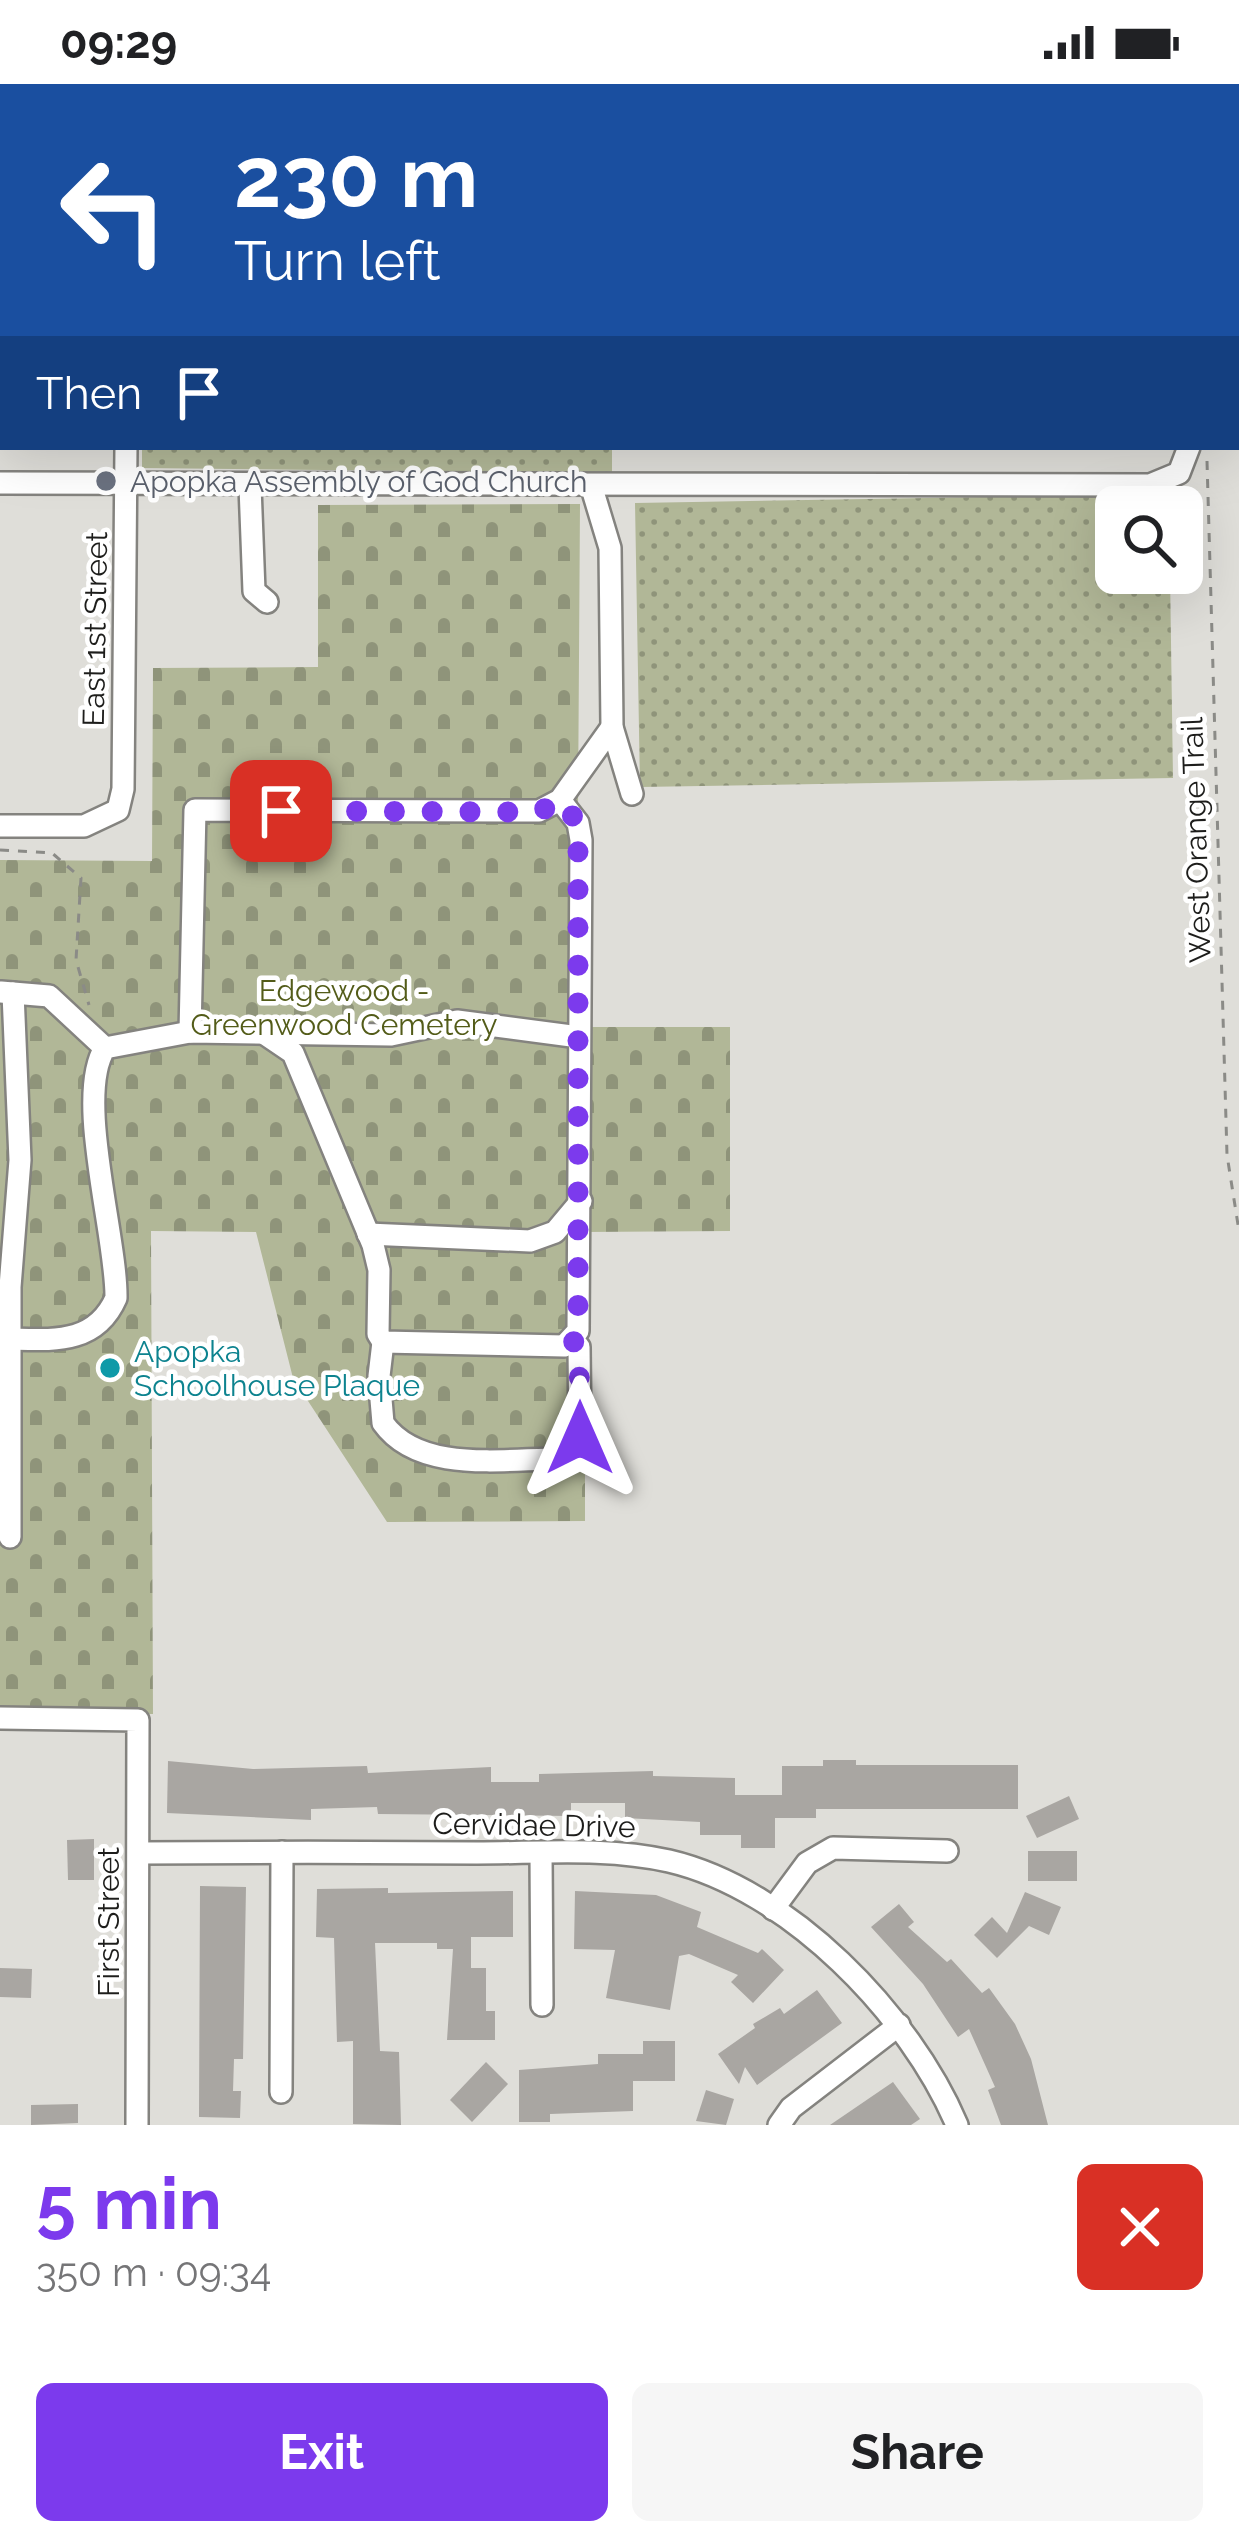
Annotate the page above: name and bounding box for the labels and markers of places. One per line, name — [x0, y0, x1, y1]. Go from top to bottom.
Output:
place label: Apopka Assembly of God Church — [130, 464, 588, 499]
marker: Apopka Assembly of God Church — [93, 468, 119, 494]
pin — [230, 760, 332, 862]
place label: Apopka Schoolhouse Plaque — [134, 1334, 420, 1403]
marker: Apopka Schoolhouse Plaque — [97, 1355, 123, 1381]

